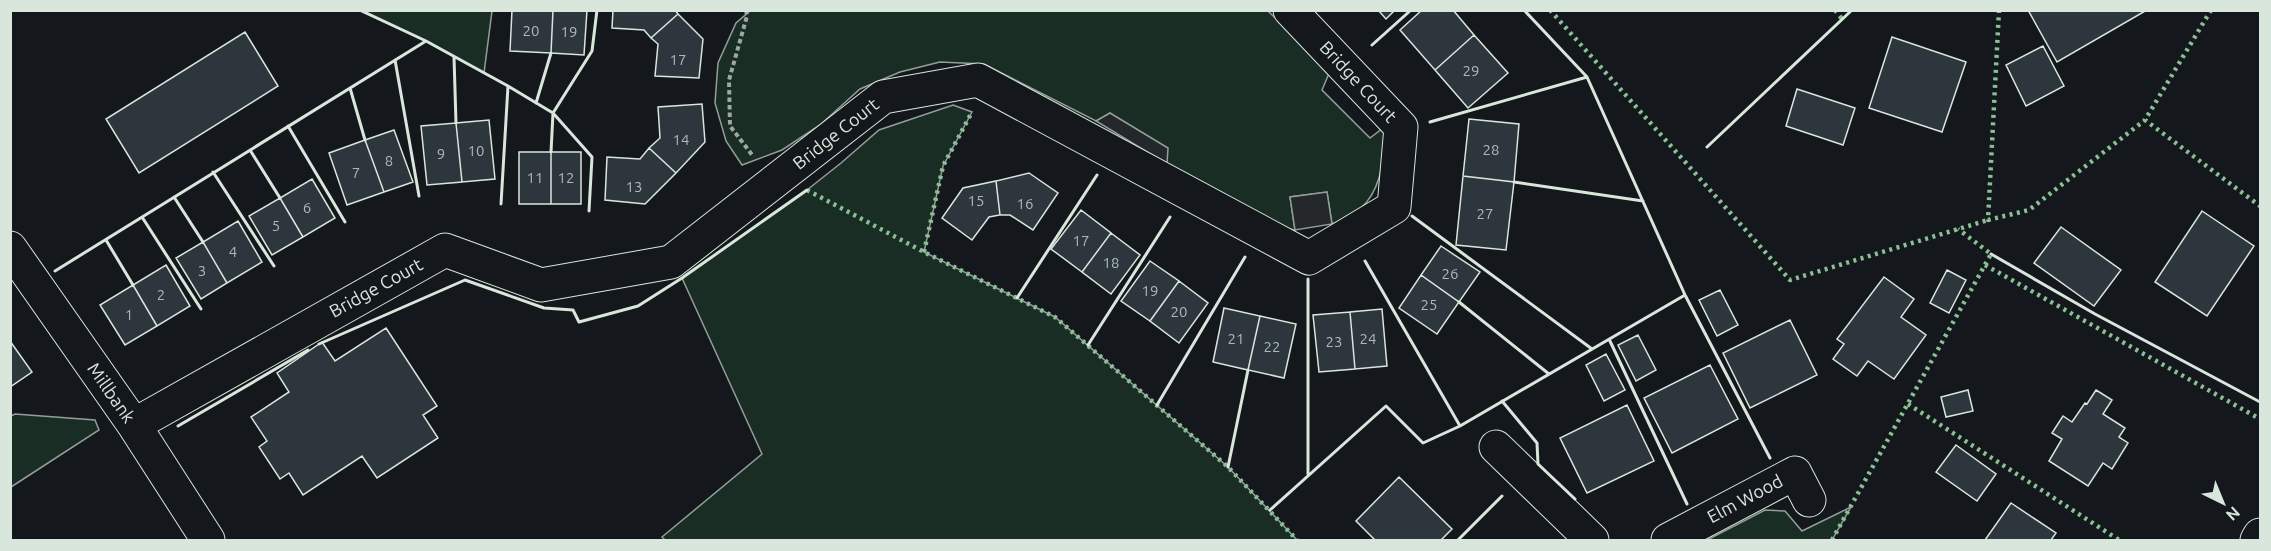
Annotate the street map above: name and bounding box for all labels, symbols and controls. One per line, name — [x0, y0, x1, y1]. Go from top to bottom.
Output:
house number: 20 — [523, 22, 539, 39]
house number: 19 — [561, 23, 577, 40]
street label: Bridge Court — [1316, 37, 1401, 126]
house number: 17 — [670, 51, 686, 68]
house number: 29 — [1463, 62, 1479, 79]
street label: Bridge Court — [789, 94, 882, 173]
house number: 14 — [673, 131, 689, 148]
house number: 28 — [1483, 141, 1499, 158]
house number: 10 — [468, 142, 484, 159]
house number: 9 — [437, 145, 445, 162]
house number: 8 — [385, 152, 393, 169]
house number: 7 — [352, 164, 360, 181]
house number: 11 — [527, 169, 543, 186]
house number: 12 — [558, 169, 574, 186]
house number: 13 — [626, 178, 642, 195]
house number: 15 — [968, 192, 984, 209]
house number: 16 — [1017, 195, 1033, 212]
house number: 6 — [303, 199, 311, 216]
house number: 27 — [1477, 205, 1493, 222]
house number: 5 — [272, 217, 280, 234]
house number: 17 — [1073, 232, 1089, 249]
house number: 4 — [229, 243, 237, 260]
street label: Bridge Court — [325, 253, 426, 321]
house number: 18 — [1103, 254, 1119, 271]
house number: 3 — [198, 262, 206, 279]
house number: 26 — [1442, 265, 1458, 282]
house number: 19 — [1142, 282, 1158, 299]
house number: 2 — [157, 286, 165, 303]
house number: 25 — [1421, 296, 1437, 313]
house number: 20 — [1171, 303, 1187, 320]
house number: 1 — [125, 306, 133, 323]
house number: 21 — [1228, 330, 1244, 347]
house number: 24 — [1360, 330, 1376, 347]
house number: 23 — [1326, 333, 1342, 350]
house number: 22 — [1264, 338, 1280, 355]
street label: Millbank — [84, 359, 140, 426]
street label: Elm Wood — [1703, 470, 1786, 526]
north arrow — [2193, 473, 2253, 533]
text: N — [2223, 503, 2244, 525]

